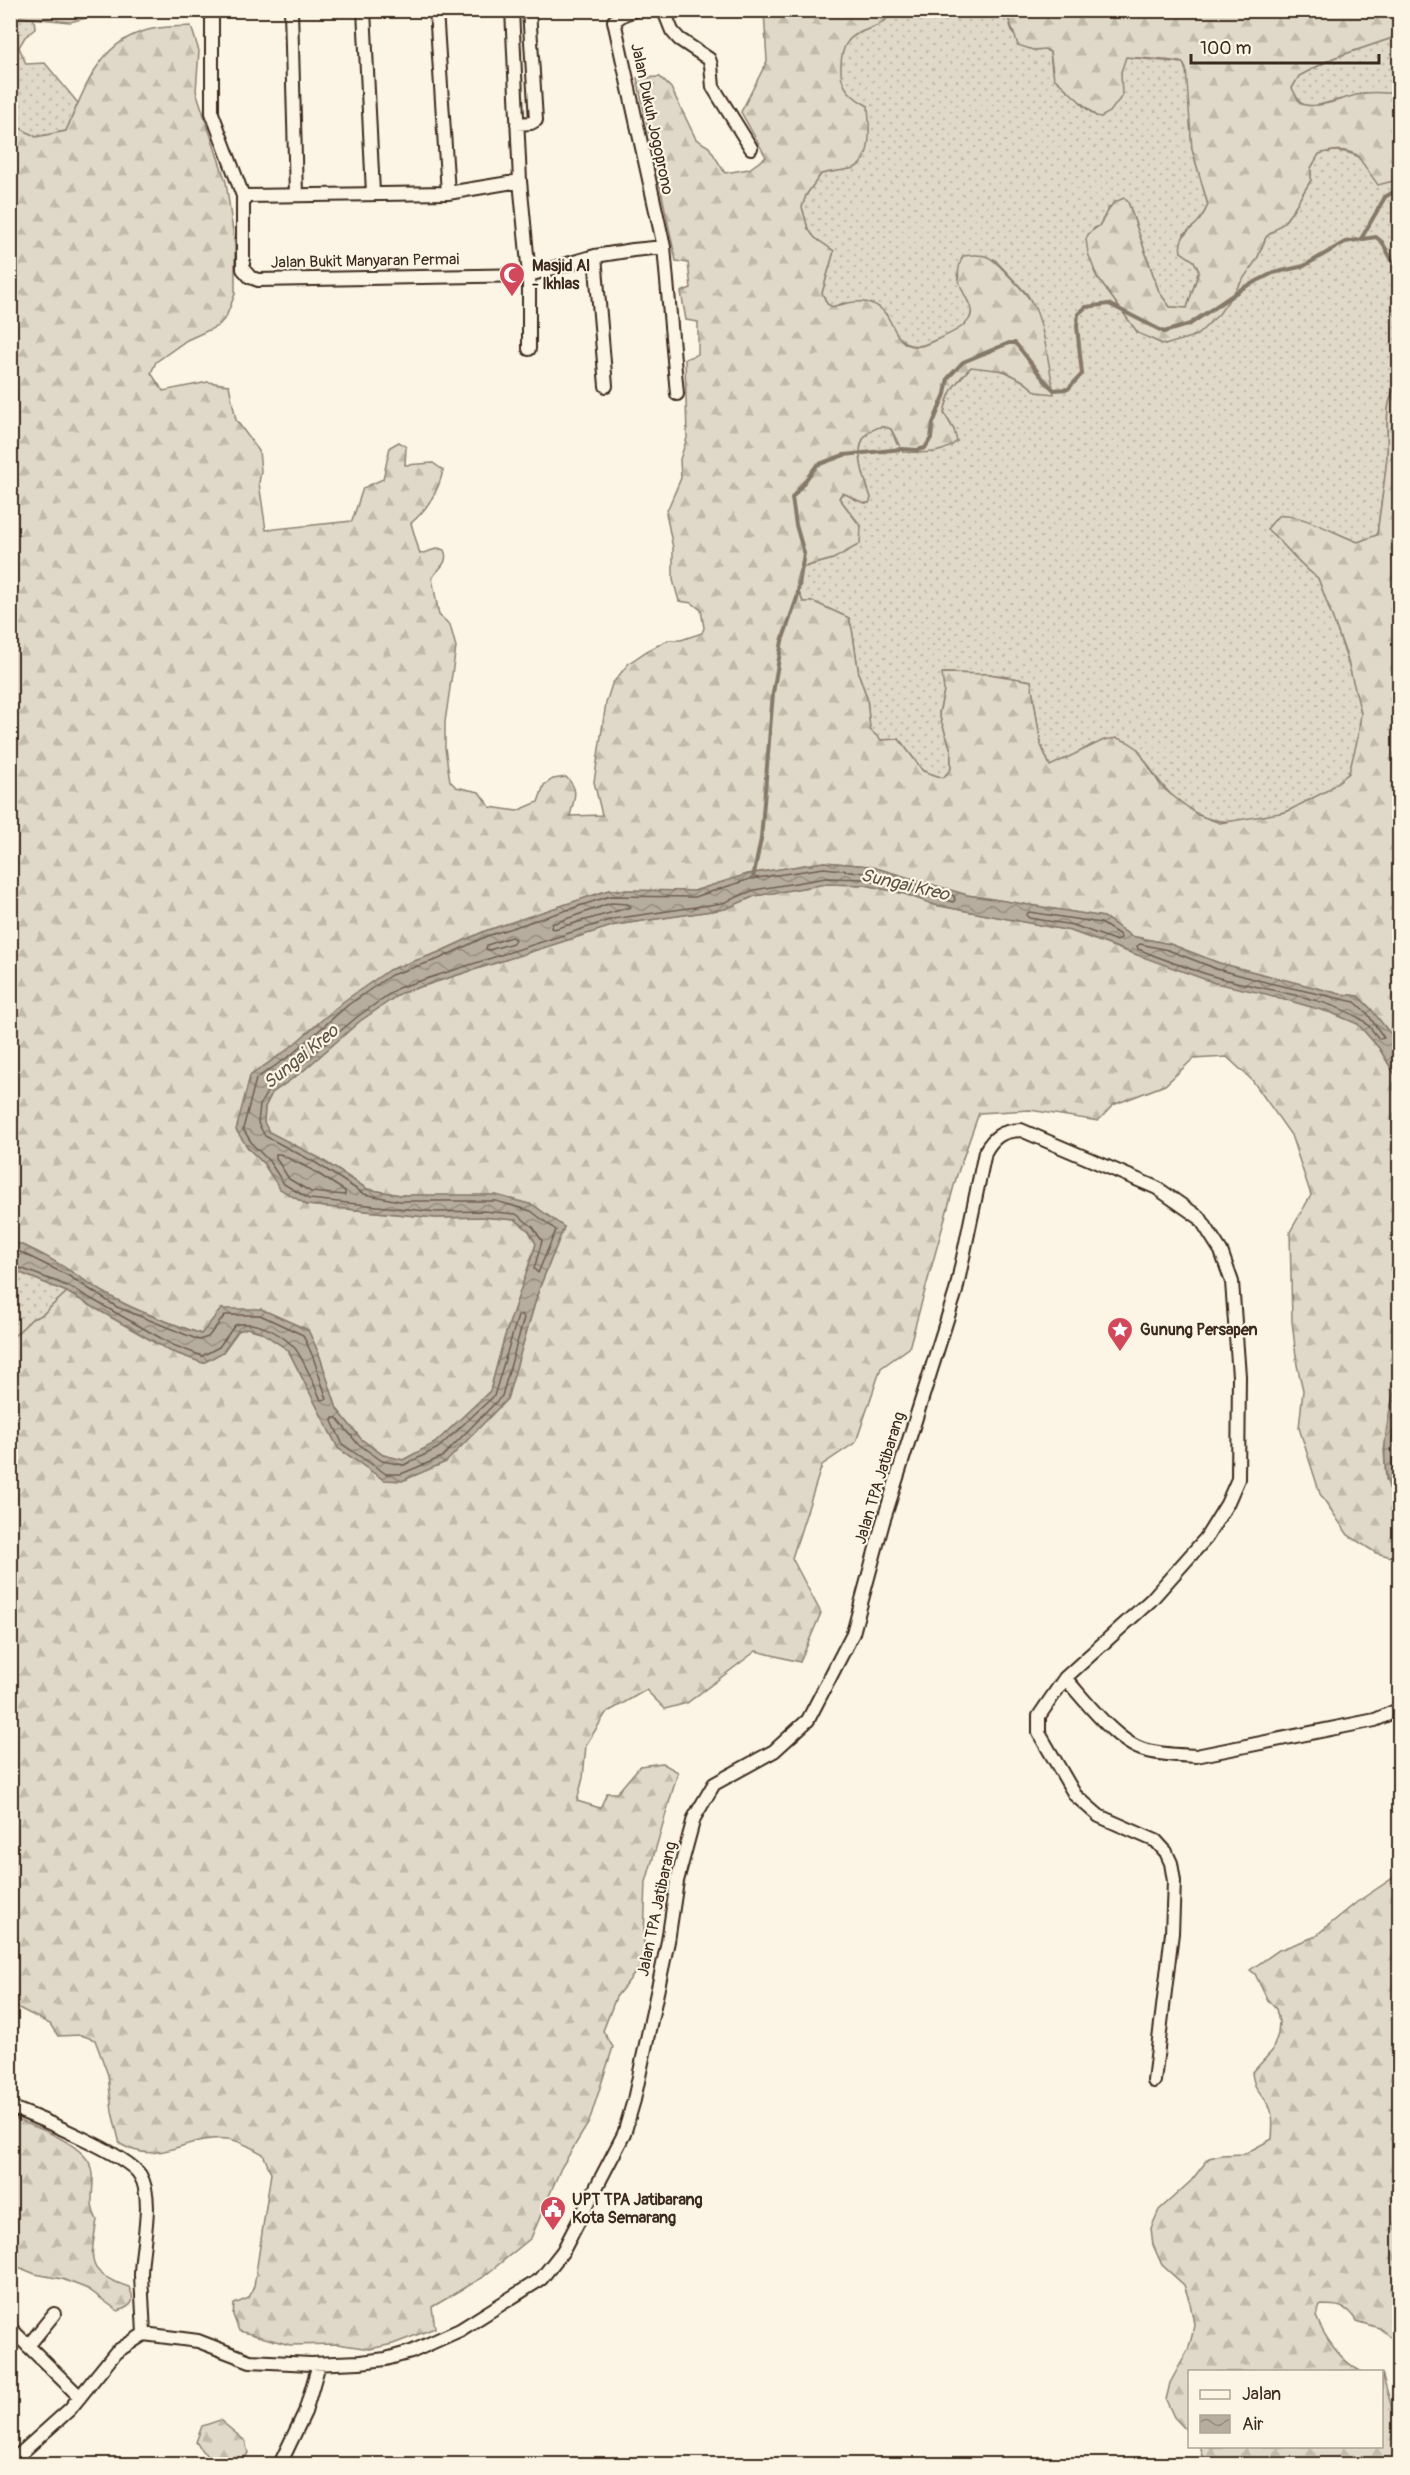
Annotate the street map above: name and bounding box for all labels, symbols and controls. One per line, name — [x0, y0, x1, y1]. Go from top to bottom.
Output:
scale bar — [1191, 27, 1378, 65]
text: 100 m — [1200, 37, 1252, 60]
street label: Jalan Dukuh Jogoprono — [626, 41, 678, 197]
street label: Jalan Bukit Manyaran Permai — [271, 249, 460, 273]
place label: Masjid Al - Ikhlas — [532, 256, 590, 294]
mosque icon: Masjid Al - Ikhlas — [497, 260, 527, 298]
water label: Sungai Kreo — [859, 864, 953, 907]
water label: Sungai Kreo — [259, 1019, 344, 1094]
place icon: Gunung Persapen — [1105, 1315, 1135, 1353]
place label: Gunung Persapen — [1140, 1320, 1258, 1340]
street label: Jalan TPA Jatibarang — [850, 1409, 910, 1547]
street label: Jalan TPA Jatibarang — [633, 1840, 681, 1978]
place label: UPT TPA Jatibarang Kota Semarang — [572, 2190, 703, 2228]
public building icon: UPT TPA Jatibarang Kota Semarang — [538, 2194, 568, 2232]
legend — [1188, 2370, 1383, 2448]
text: Jalan — [1242, 2383, 1281, 2406]
text: Air — [1242, 2413, 1264, 2436]

